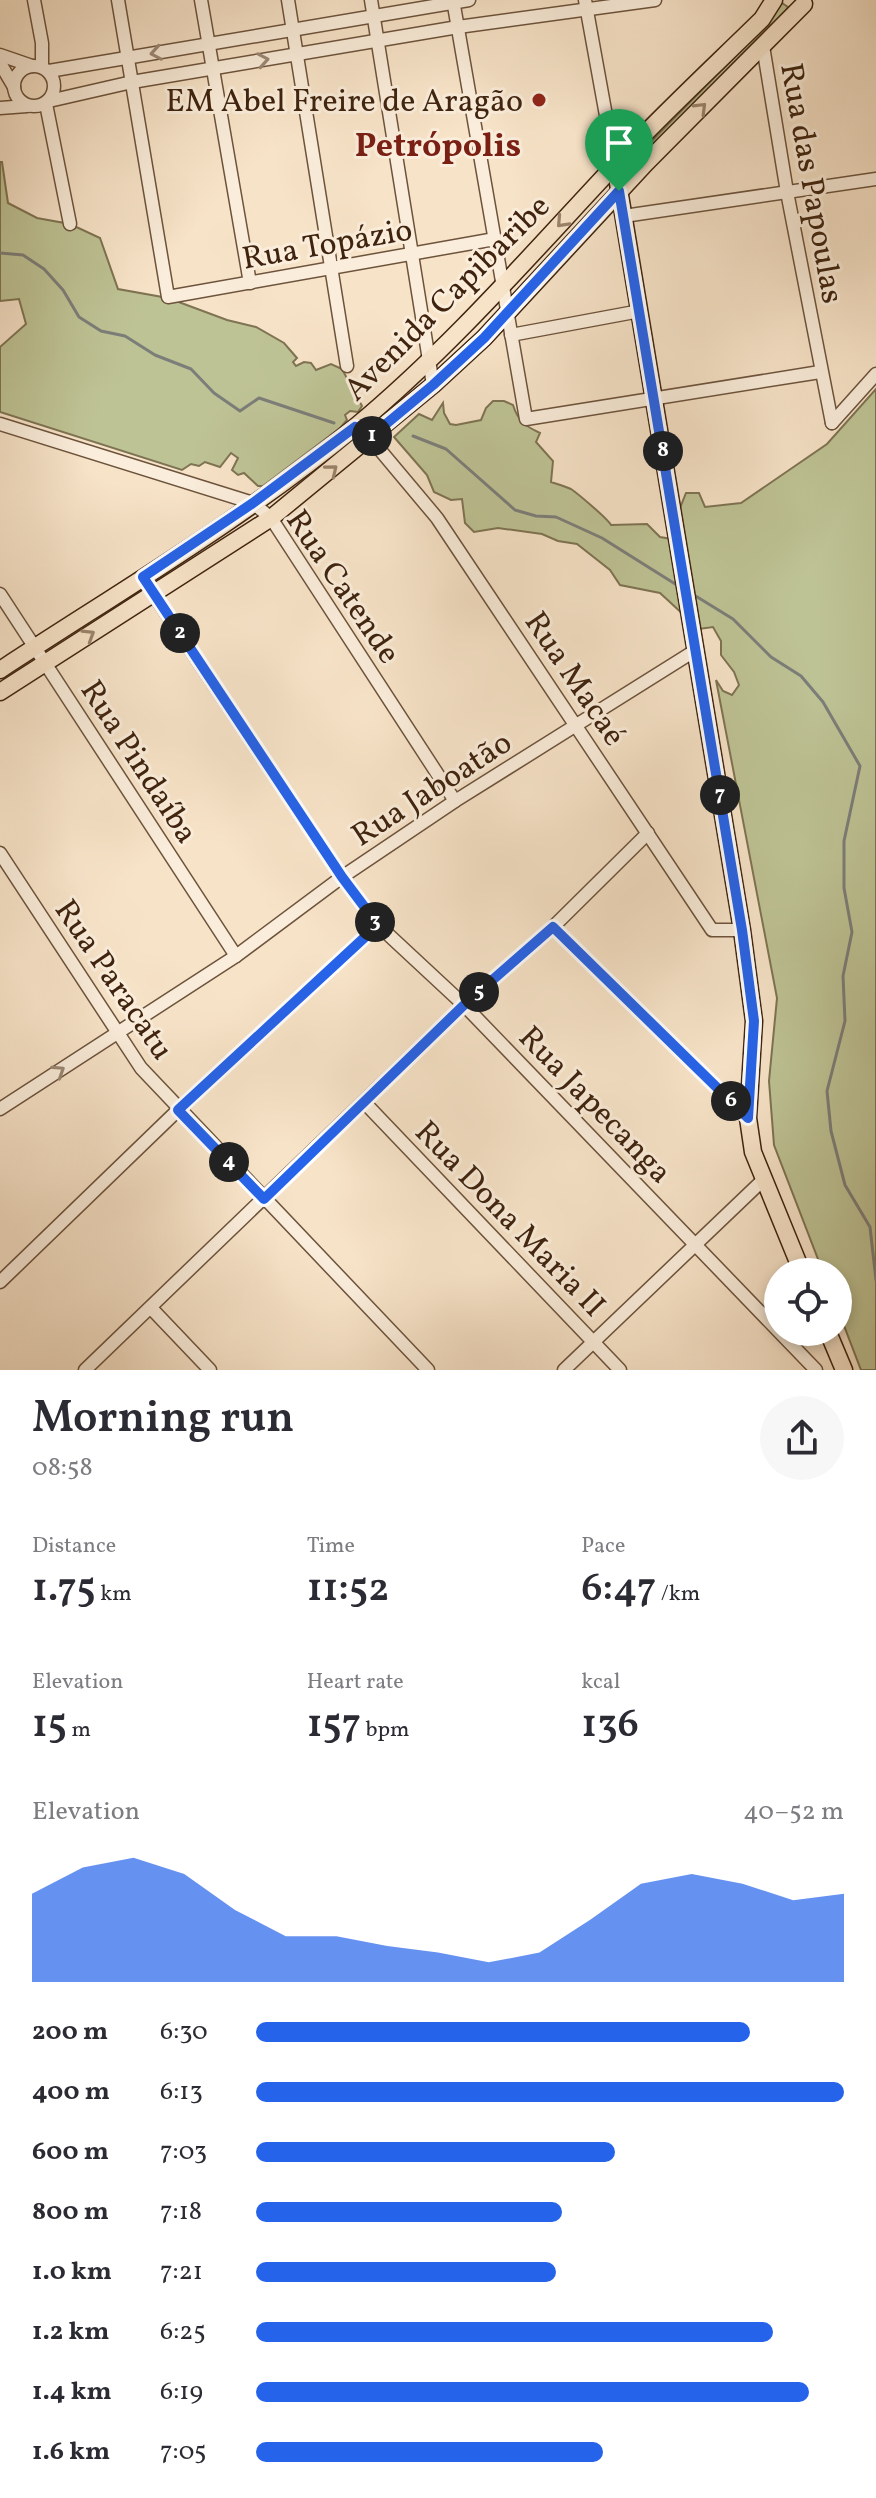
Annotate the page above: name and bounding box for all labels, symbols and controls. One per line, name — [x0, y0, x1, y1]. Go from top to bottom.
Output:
one-way arrow — [149, 43, 163, 60]
one-way arrow — [256, 52, 270, 69]
street label: Rua das Papoulas — [767, 60, 853, 307]
place label: EM Abel Freire de Aragão — [165, 81, 523, 125]
marker: EM Abel Freire de Aragão — [530, 91, 548, 109]
one-way arrow — [692, 103, 706, 117]
pin — [585, 109, 653, 191]
icon: arrive — [597, 121, 641, 165]
district label: Petrópolis — [355, 124, 521, 171]
street label: Avenida Capibaribe — [335, 186, 561, 412]
street label: Rua Topázio — [239, 209, 416, 283]
one-way arrow — [557, 213, 572, 227]
pin: 1 — [352, 416, 392, 456]
text: 1 — [368, 420, 376, 451]
pin: 8 — [643, 431, 683, 471]
text: 8 — [657, 435, 669, 466]
one-way arrow — [323, 465, 337, 480]
street label: Rua Catende — [274, 502, 409, 673]
street label: Rua Macaé — [512, 604, 635, 756]
pin: 2 — [160, 613, 200, 653]
text: 2 — [174, 617, 186, 648]
one-way arrow — [80, 629, 95, 644]
street label: Rua Pindaíba — [68, 672, 207, 853]
street label: Rua Jaboatão — [344, 722, 521, 859]
pin: 7 — [700, 775, 740, 815]
text: 7 — [715, 779, 725, 810]
street label: Rua Paracatu — [42, 892, 183, 1070]
pin: 3 — [355, 902, 395, 942]
text: 3 — [369, 906, 381, 937]
pin: 5 — [459, 972, 499, 1012]
text: 5 — [474, 976, 484, 1007]
street label: Rua Japecanga — [507, 1017, 680, 1195]
one-way arrow — [50, 1065, 64, 1080]
pin: 6 — [711, 1081, 751, 1121]
text: 6 — [725, 1085, 737, 1116]
street label: Rua Dona Maria II — [403, 1112, 614, 1328]
pin: 4 — [209, 1142, 249, 1182]
text: 4 — [222, 1146, 236, 1177]
map controls — [764, 1258, 852, 1346]
button: locate — [764, 1258, 852, 1346]
text: Morning run — [32, 1389, 294, 1450]
button: share — [760, 1396, 844, 1480]
text: 08:58 — [32, 1450, 93, 1486]
text: Distance — [32, 1531, 116, 1562]
text: Time — [307, 1531, 355, 1562]
text: Pace — [581, 1531, 625, 1562]
text: 1.75 — [32, 1562, 96, 1618]
text: 11:52 — [307, 1562, 389, 1618]
text: 6:47 — [581, 1562, 656, 1618]
text: km — [96, 1579, 132, 1610]
text: /km — [656, 1579, 700, 1610]
text: Elevation — [32, 1667, 123, 1698]
text: Heart rate — [307, 1667, 404, 1698]
text: kcal — [581, 1667, 620, 1698]
text: 15 — [32, 1698, 67, 1754]
text: 157 — [307, 1698, 361, 1754]
text: 136 — [581, 1698, 639, 1754]
text: m — [67, 1715, 91, 1746]
text: bpm — [361, 1715, 410, 1746]
text: Elevation — [32, 1794, 140, 1830]
text: 40–52 m — [743, 1794, 844, 1830]
text: 200 m — [32, 2014, 108, 2050]
text: 6:30 — [160, 2014, 208, 2050]
text: 400 m — [32, 2074, 110, 2110]
text: 6:13 — [160, 2074, 203, 2110]
text: 600 m — [32, 2134, 109, 2170]
text: 7:03 — [160, 2134, 207, 2170]
text: 800 m — [32, 2194, 109, 2230]
text: 7:18 — [160, 2194, 202, 2230]
text: 1.0 km — [32, 2254, 112, 2290]
text: 7:21 — [160, 2254, 203, 2290]
text: 1.2 km — [32, 2314, 109, 2350]
text: 6:25 — [160, 2314, 206, 2350]
text: 1.4 km — [32, 2374, 112, 2410]
text: 6:19 — [160, 2374, 203, 2410]
text: 1.6 km — [32, 2434, 110, 2470]
text: 7:05 — [160, 2434, 207, 2470]

